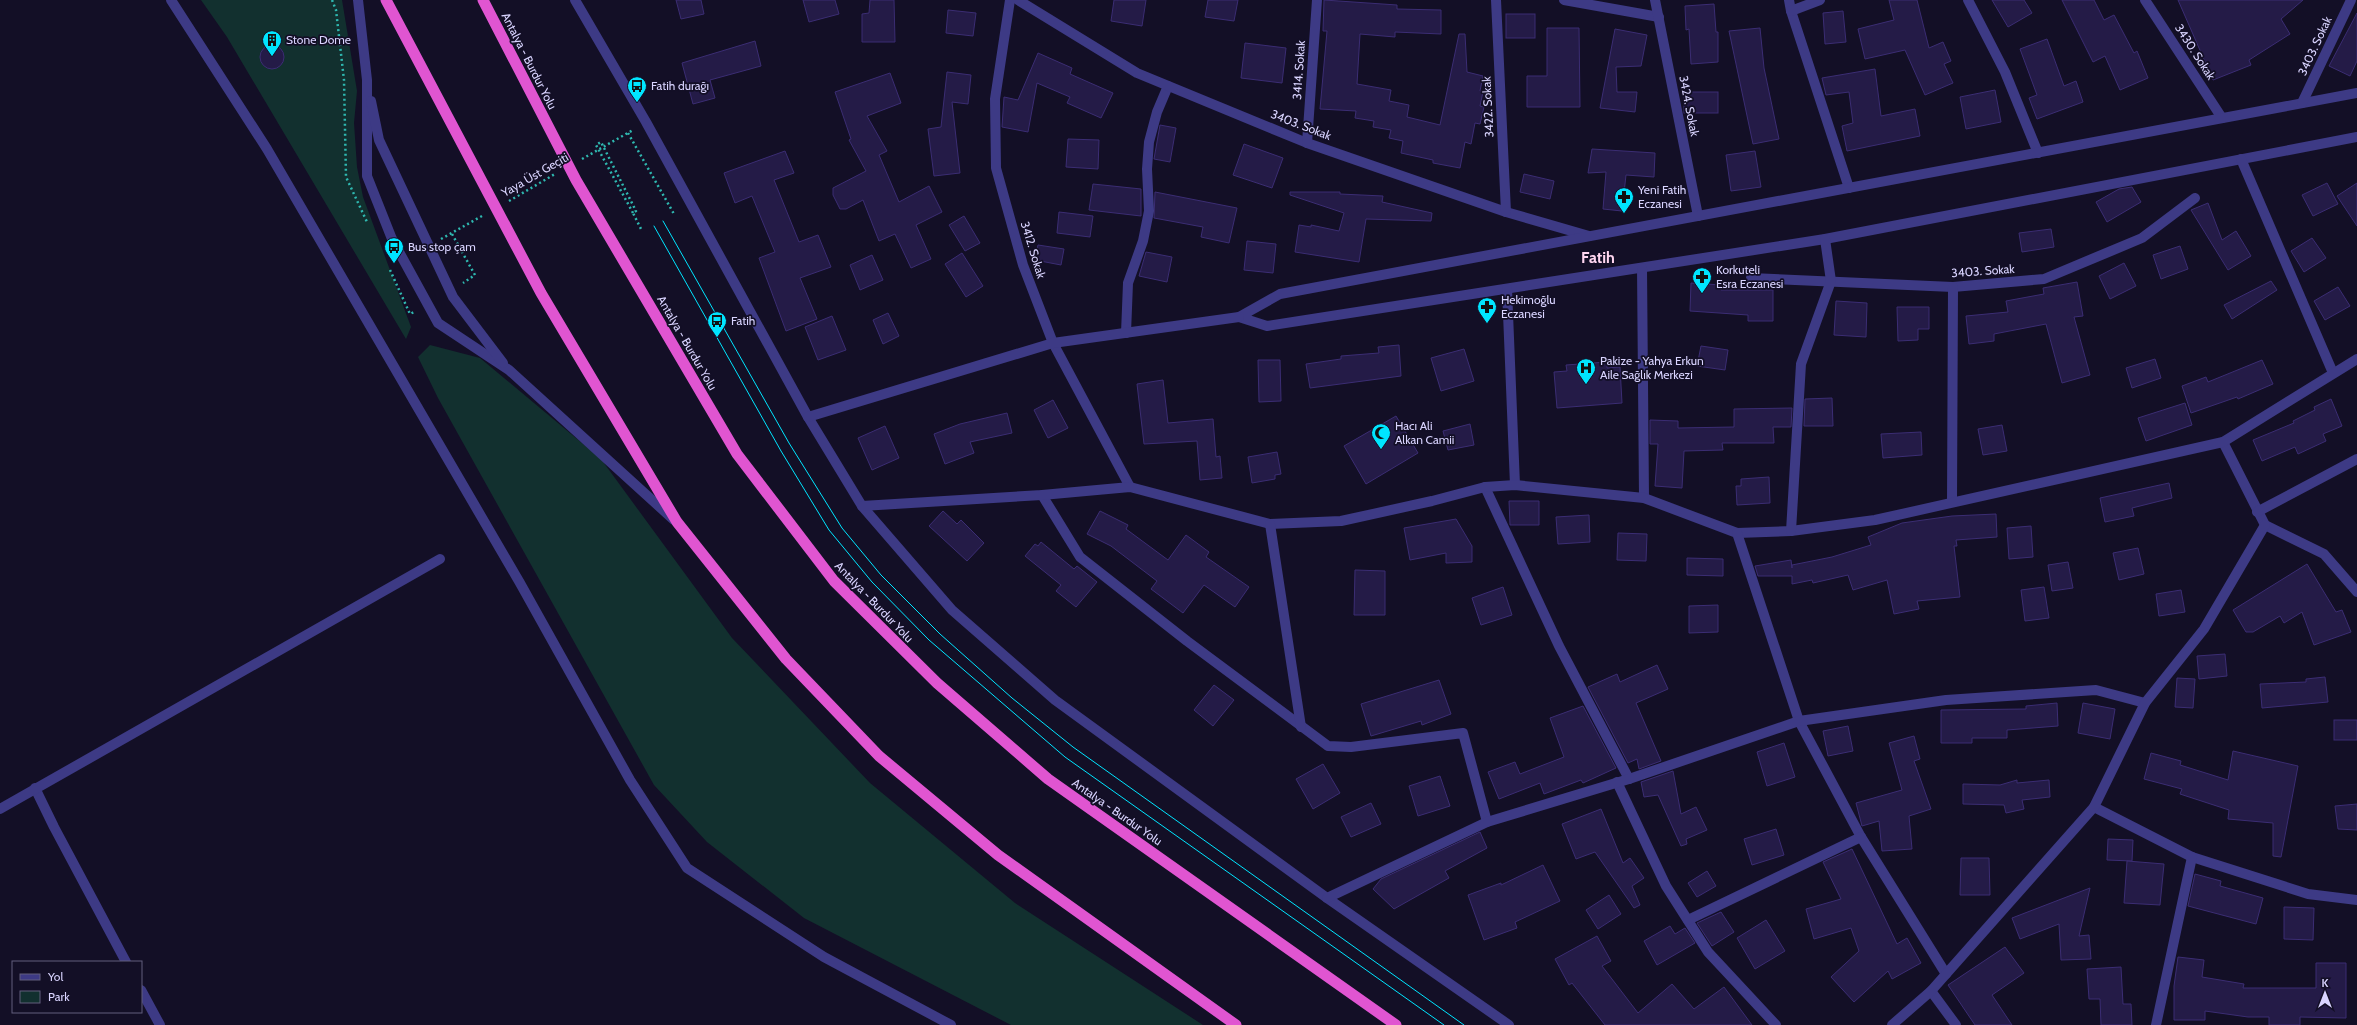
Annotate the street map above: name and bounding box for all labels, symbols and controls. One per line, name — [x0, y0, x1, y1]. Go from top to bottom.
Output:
street label: Antalya - Burdur Yolu — [499, 10, 560, 112]
street label: 3403. Sokak — [2294, 13, 2335, 78]
street label: 3430. Sokak — [2172, 21, 2219, 83]
building icon: Stone Dome — [261, 29, 283, 57]
place label: Stone Dome — [286, 32, 351, 47]
street label: 3414. Sokak — [1289, 39, 1308, 100]
street label: 3424. Sokak — [1676, 74, 1703, 138]
bus stop icon: Fatih durağı — [626, 75, 648, 103]
street label: 3422. Sokak — [1478, 75, 1497, 138]
place label: Fatih durağı — [651, 78, 709, 93]
street label: 3403. Sokak — [1269, 106, 1334, 143]
street label: Yaya Üst Geçiti — [498, 149, 571, 200]
place label: Yeni Fatih Eczanesi — [1637, 182, 1686, 211]
pharmacy icon: Yeni Fatih Eczanesi — [1613, 186, 1635, 214]
street label: 3412. Sokak — [1018, 220, 1049, 281]
bus stop icon: Bus stop çam — [383, 236, 405, 264]
place label: Bus stop çam — [408, 239, 476, 254]
district label: Fatih — [1581, 248, 1615, 267]
street label: 3403. Sokak — [1951, 261, 2016, 280]
place label: Korkuteli Esra Eczanesi — [1716, 262, 1783, 291]
pharmacy icon: Korkuteli Esra Eczanesi — [1691, 266, 1713, 294]
place label: Hekimoğlu Eczanesi — [1501, 292, 1556, 321]
street label: Antalya - Burdur Yolu — [654, 293, 721, 393]
pharmacy icon: Hekimoğlu Eczanesi — [1476, 296, 1498, 324]
bus stop icon: Fatih — [706, 310, 728, 338]
place label: Fatih — [731, 313, 755, 328]
place label: Pakize - Yahya Erkun Aile Sağlık Merkezi — [1600, 353, 1704, 382]
hospital icon: Pakize - Yahya Erkun Aile Sağlık Merkezi — [1575, 357, 1597, 385]
place label: Hacı Ali Alkan Camii — [1395, 418, 1454, 447]
mosque icon: Hacı Ali Alkan Camii — [1370, 422, 1392, 450]
street label: Antalya - Burdur Yolu — [832, 558, 917, 645]
street label: Antalya - Burdur Yolu — [1069, 775, 1165, 848]
legend — [12, 961, 142, 1013]
text: Yol — [47, 969, 63, 984]
north arrow — [2305, 973, 2345, 1013]
text: K — [2322, 976, 2329, 990]
text: Park — [48, 989, 70, 1004]

